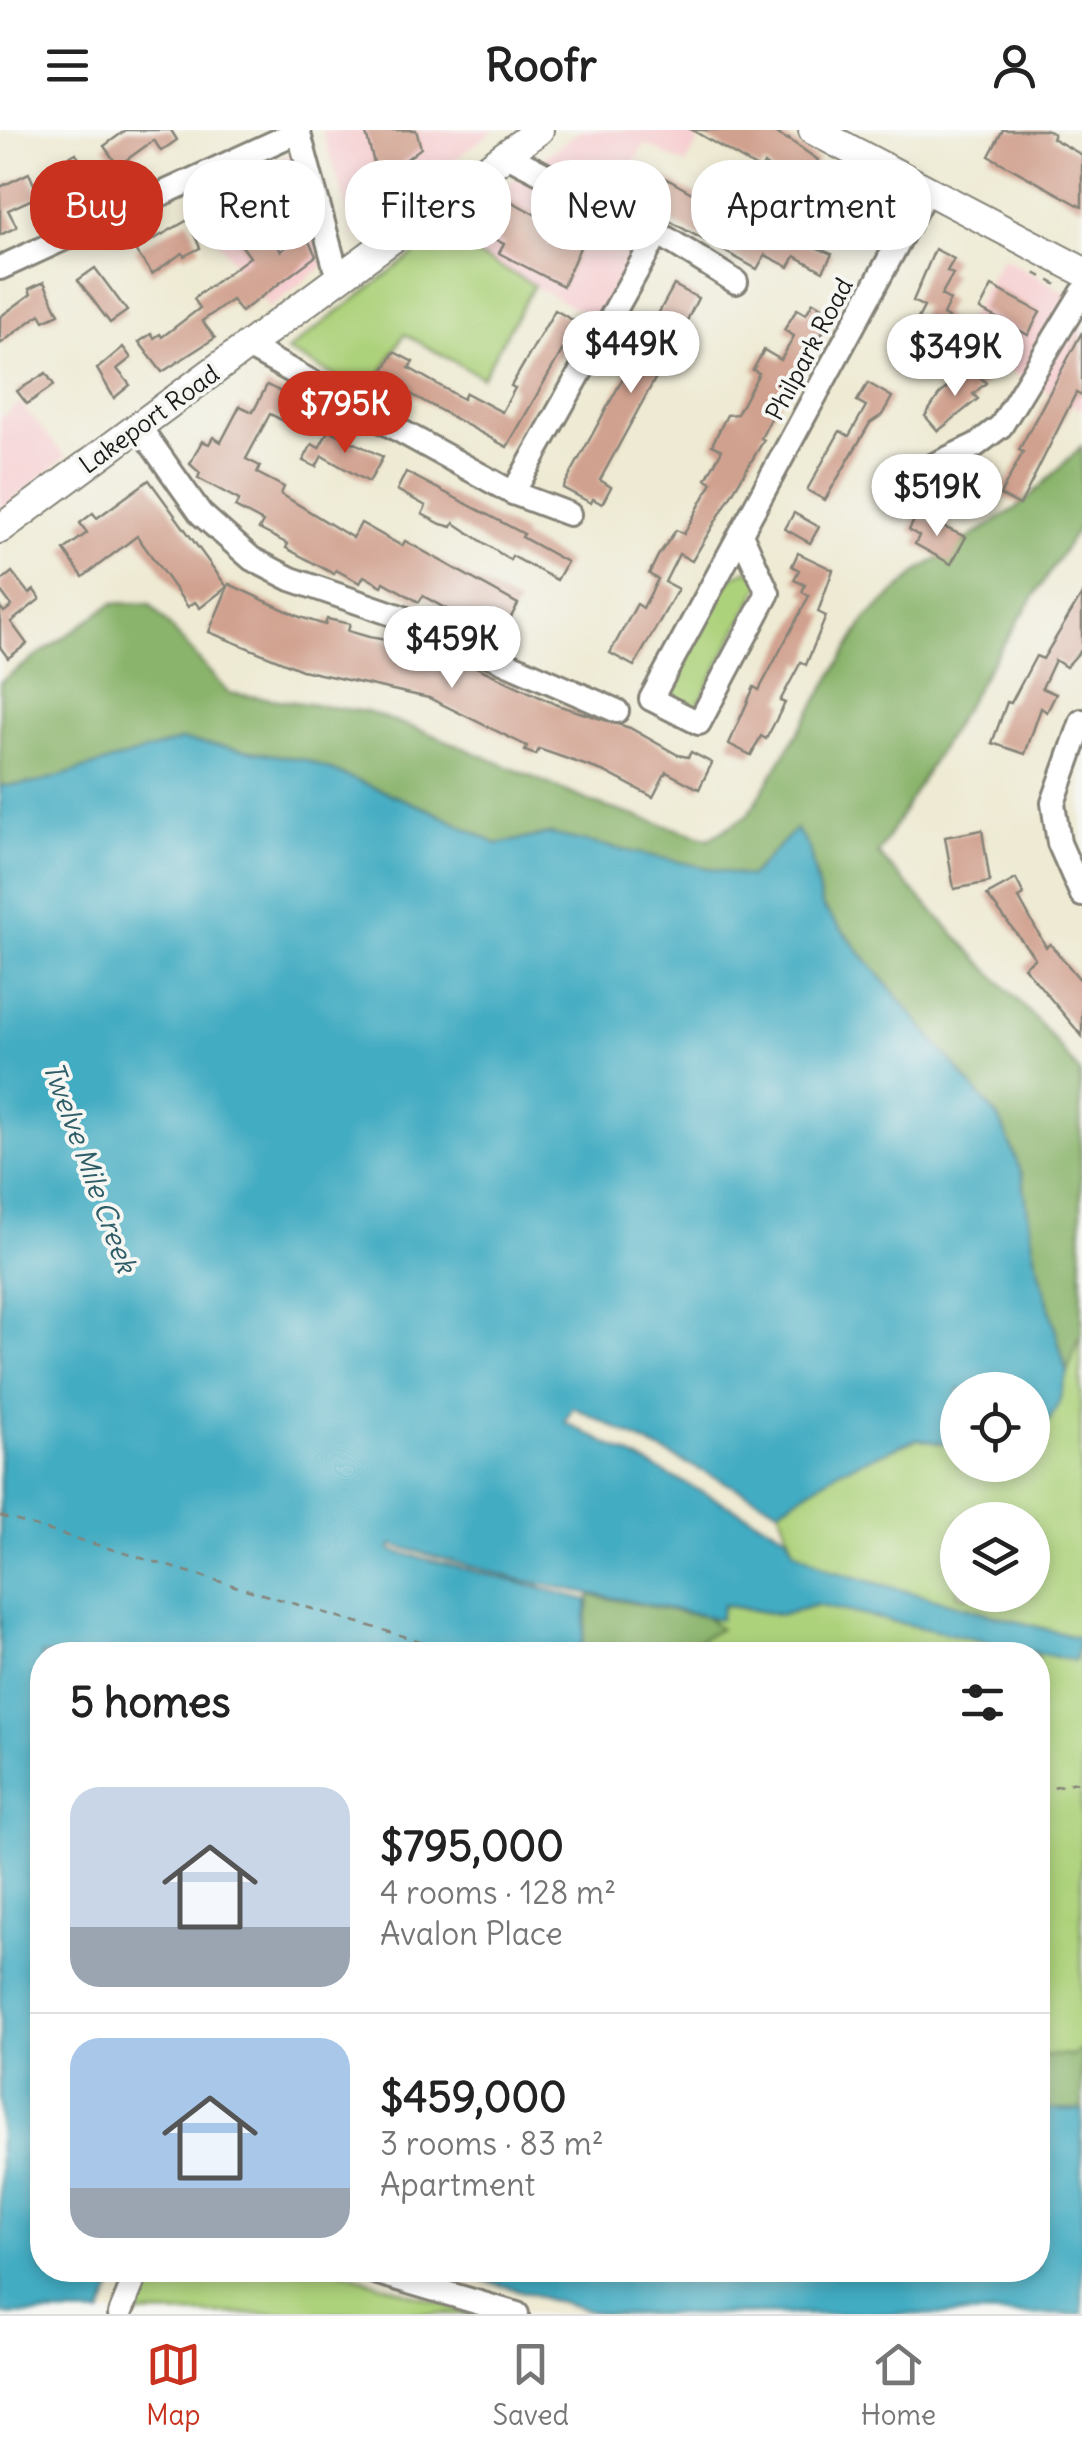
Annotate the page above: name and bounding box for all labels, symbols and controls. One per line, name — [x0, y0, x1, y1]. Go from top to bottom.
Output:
text: Roofr — [485, 37, 597, 93]
icon: menu — [40, 38, 95, 93]
icon: person — [987, 38, 1042, 93]
chip: Buy — [30, 160, 163, 250]
chip: Rent — [183, 160, 325, 250]
chip: Filters — [345, 160, 511, 250]
chip: New — [531, 160, 671, 250]
chip: Apartment — [691, 160, 931, 250]
street label: Philpark Road — [758, 272, 860, 426]
pin: $449K — [561, 311, 701, 396]
pin: $349K — [885, 314, 1025, 399]
text: $449K — [585, 323, 677, 364]
text: $349K — [909, 326, 1001, 367]
street label: Lakeport Road — [73, 357, 225, 481]
pin: $795K — [275, 371, 415, 456]
text: $795K — [300, 383, 390, 424]
pin: $519K — [867, 454, 1007, 539]
text: $519K — [893, 466, 981, 507]
pin: $459K — [382, 606, 522, 691]
text: $459K — [406, 618, 498, 659]
water label: Twelve Mile Creek — [35, 1057, 145, 1279]
map controls — [940, 1372, 1050, 1612]
button: locate — [940, 1372, 1050, 1482]
button: layers — [940, 1502, 1050, 1612]
icon: filters — [955, 1675, 1010, 1730]
text: 5 homes — [70, 1676, 231, 1728]
text: $795,000 — [380, 1820, 564, 1872]
icon: home — [150, 1827, 270, 1947]
text: 4 rooms · 128 m² — [380, 1872, 616, 1913]
text: Avalon Place — [380, 1913, 563, 1954]
text: $459,000 — [380, 2071, 567, 2123]
icon: home — [150, 2078, 270, 2198]
text: 3 rooms · 83 m² — [380, 2123, 604, 2164]
text: Apartment — [380, 2164, 535, 2205]
tab: Map — [146, 2337, 201, 2433]
tab: Saved — [492, 2337, 569, 2433]
tab: Home — [861, 2337, 936, 2433]

